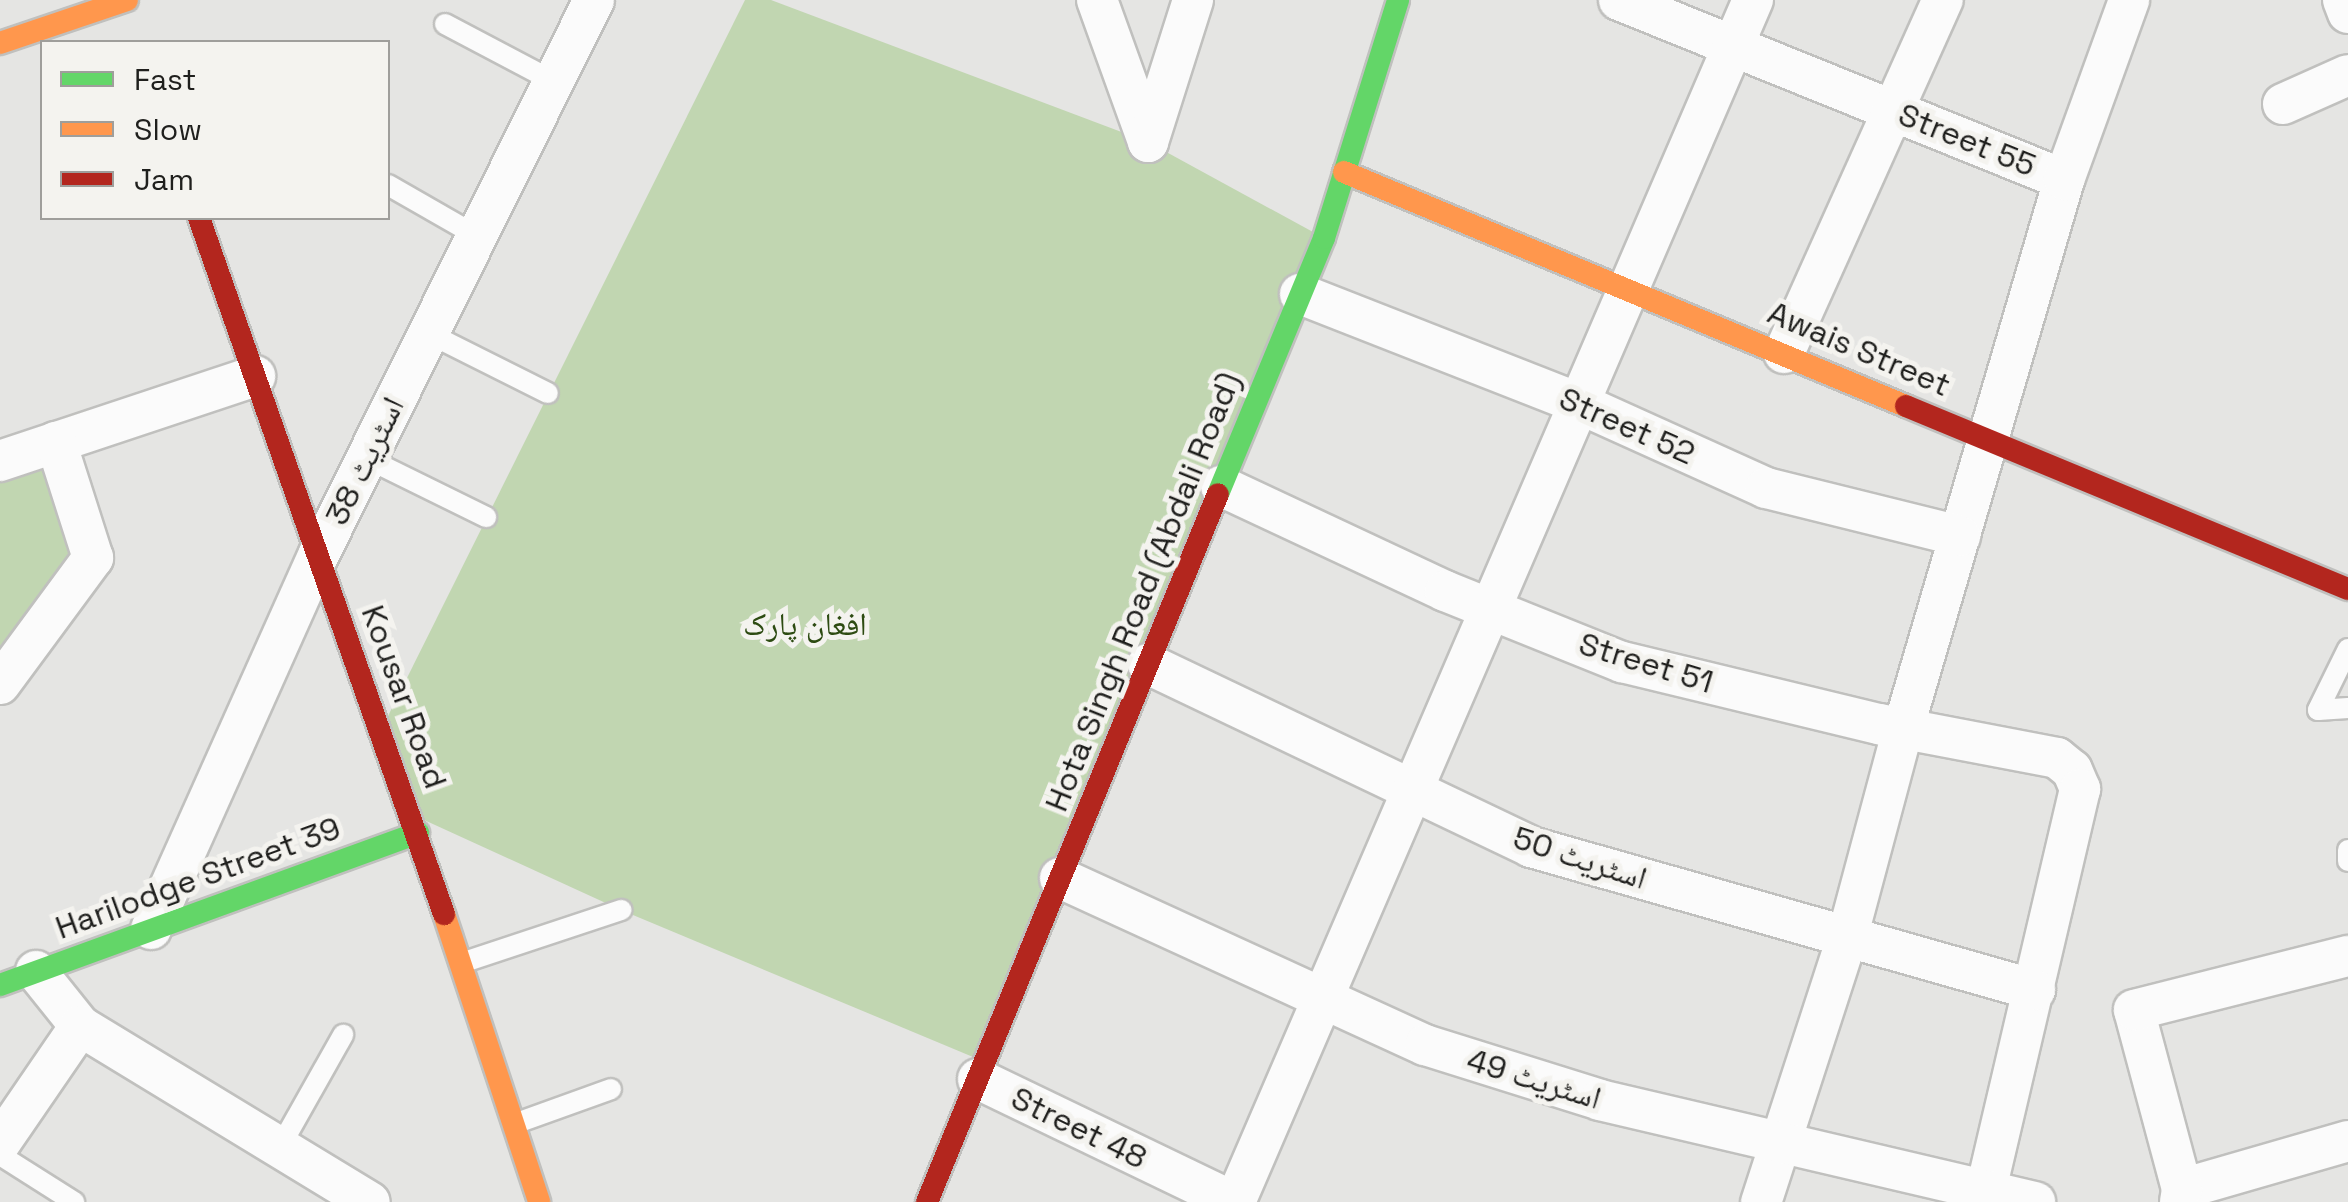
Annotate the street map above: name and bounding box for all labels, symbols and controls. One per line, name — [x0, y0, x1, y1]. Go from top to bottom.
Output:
legend — [40, 40, 390, 220]
text: Fast — [134, 60, 196, 99]
street label: Street 55 — [1893, 95, 2041, 185]
text: Slow — [134, 110, 202, 149]
text: Jam — [134, 160, 194, 199]
street label: Awais Street — [1762, 293, 1956, 405]
street label: Hota Singh Road (Abdali Road) — [1037, 367, 1249, 817]
street label: Street 52 — [1553, 379, 1701, 473]
street label: اسٹریٹ 38 — [318, 391, 412, 531]
street label: Kousar Road — [353, 600, 455, 794]
park label: افغان پارک — [743, 605, 867, 643]
street label: Street 51 — [1574, 624, 1718, 702]
street label: Harilodge Street 39 — [50, 809, 346, 947]
street label: اسٹریٹ 50 — [1508, 818, 1652, 898]
street label: اسٹریٹ 49 — [1462, 1040, 1606, 1118]
street label: Street 48 — [1005, 1079, 1153, 1177]

